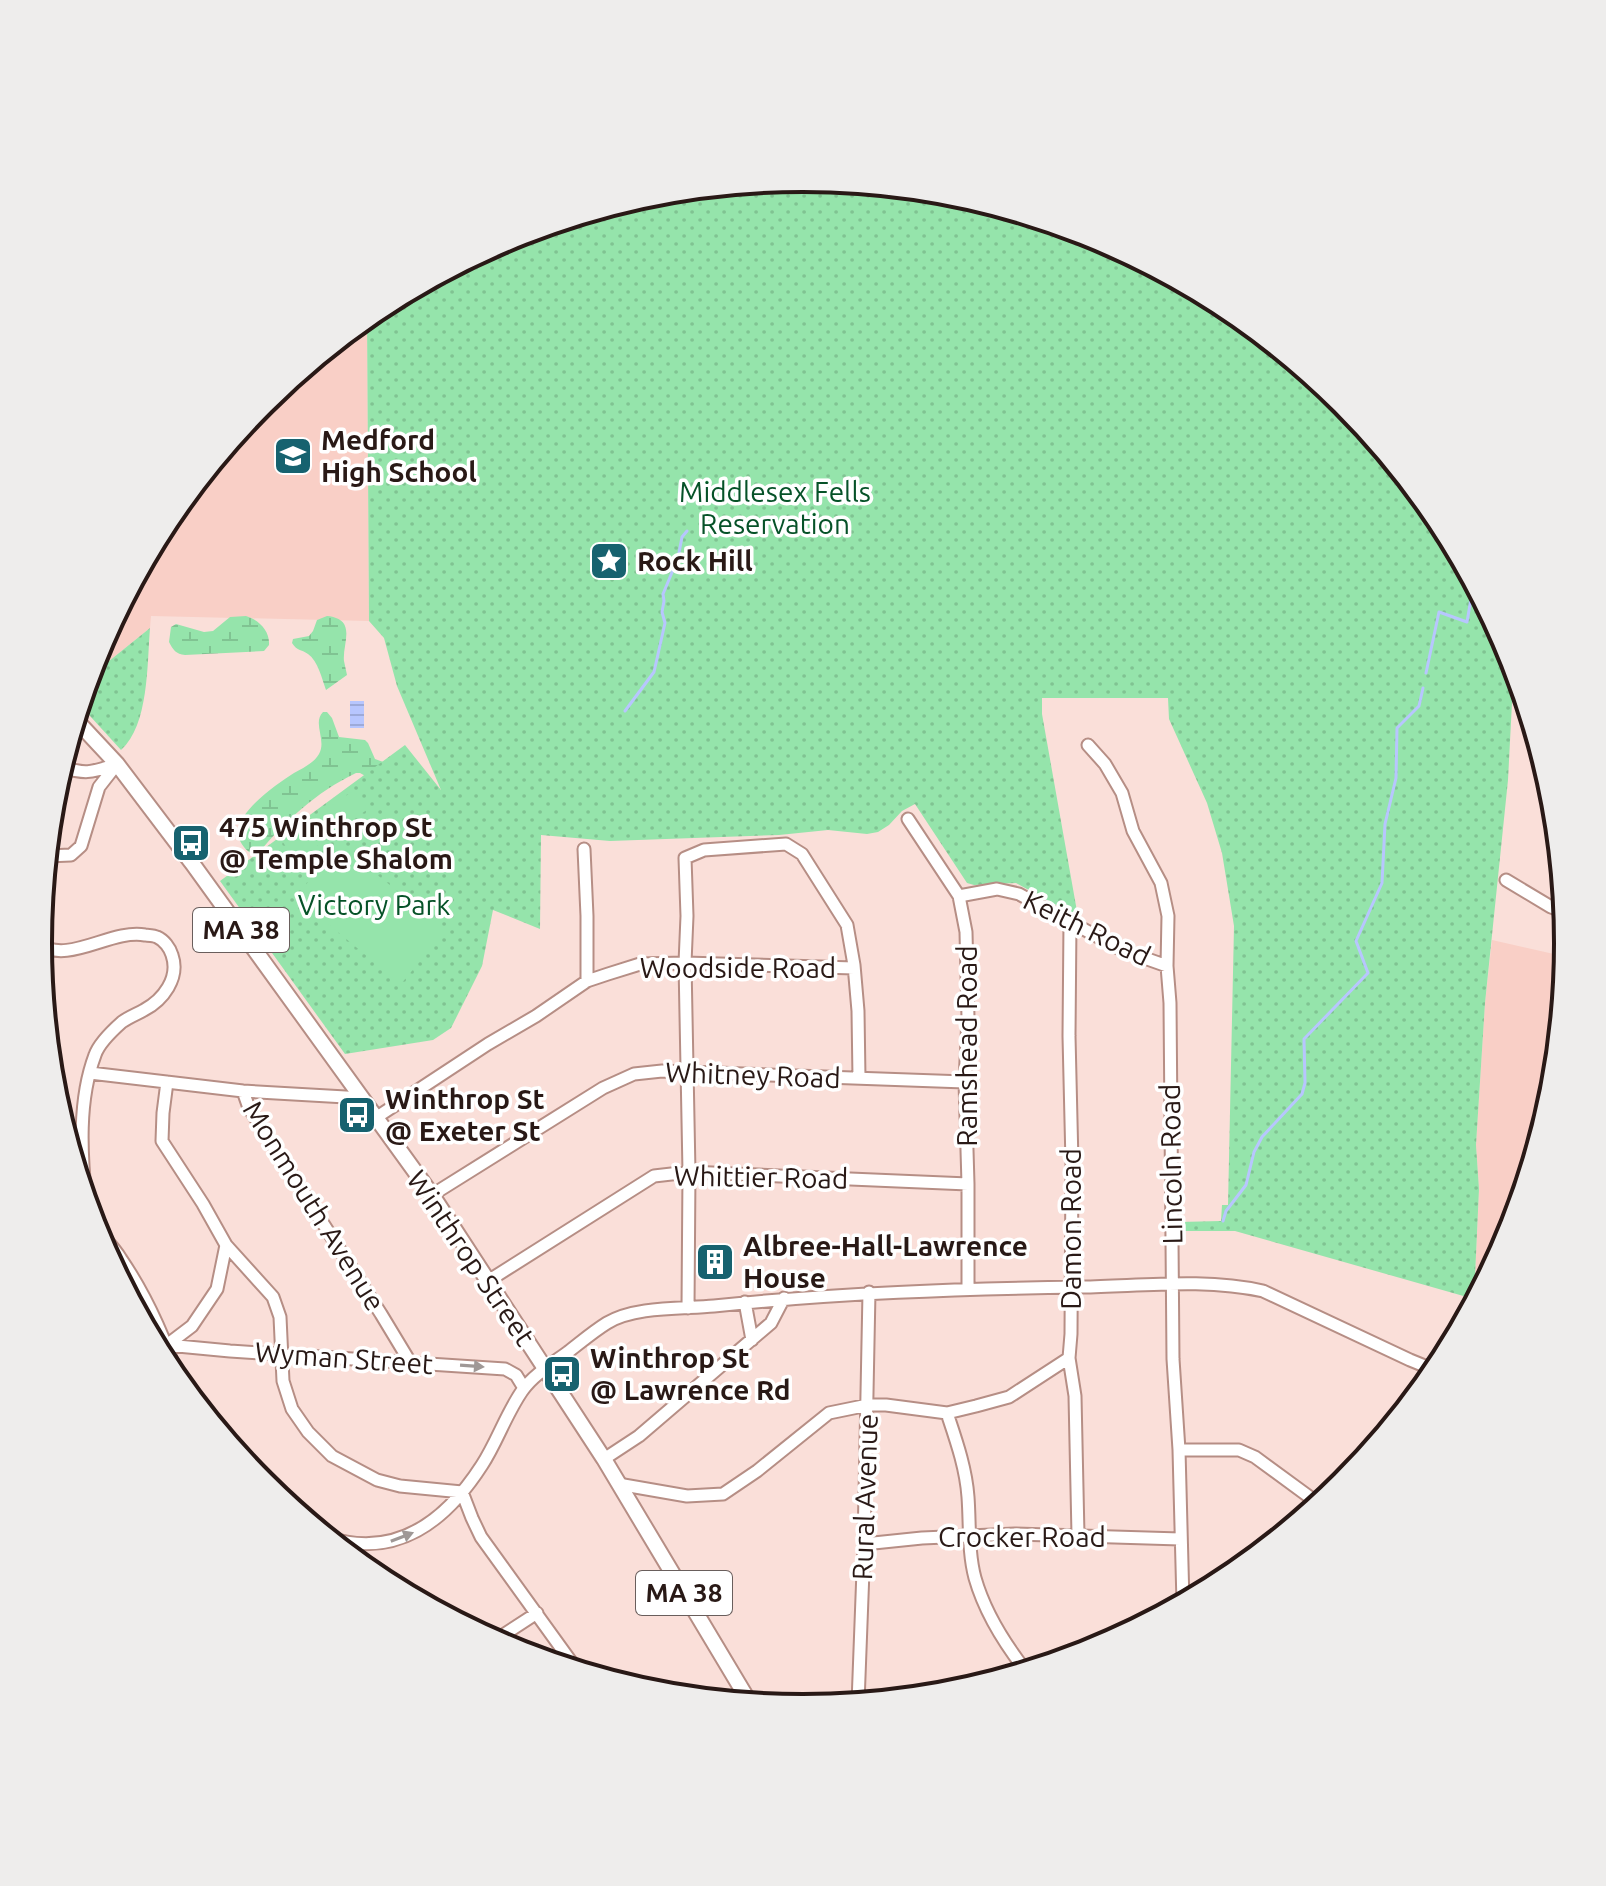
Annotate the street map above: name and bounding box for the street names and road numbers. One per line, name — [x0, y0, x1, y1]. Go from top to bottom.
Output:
street label: Keith Road — [1019, 884, 1156, 971]
road number: MA 38 — [193, 908, 289, 952]
street label: Ramshead Road — [951, 945, 982, 1147]
street label: Woodside Road — [640, 952, 836, 983]
street label: Whitney Road — [665, 1056, 841, 1093]
street label: Lincoln Road — [1154, 1083, 1187, 1245]
street label: Monmouth Avenue — [237, 1095, 391, 1316]
street label: Damon Road — [1055, 1148, 1086, 1310]
street label: Whittier Road — [674, 1159, 849, 1194]
street label: Winthrop Street — [401, 1164, 541, 1351]
street label: Wyman Street — [254, 1336, 434, 1379]
street label: Rural Avenue — [846, 1413, 883, 1581]
street label: Crocker Road — [938, 1521, 1106, 1552]
road number: MA 38 — [636, 1571, 732, 1615]

